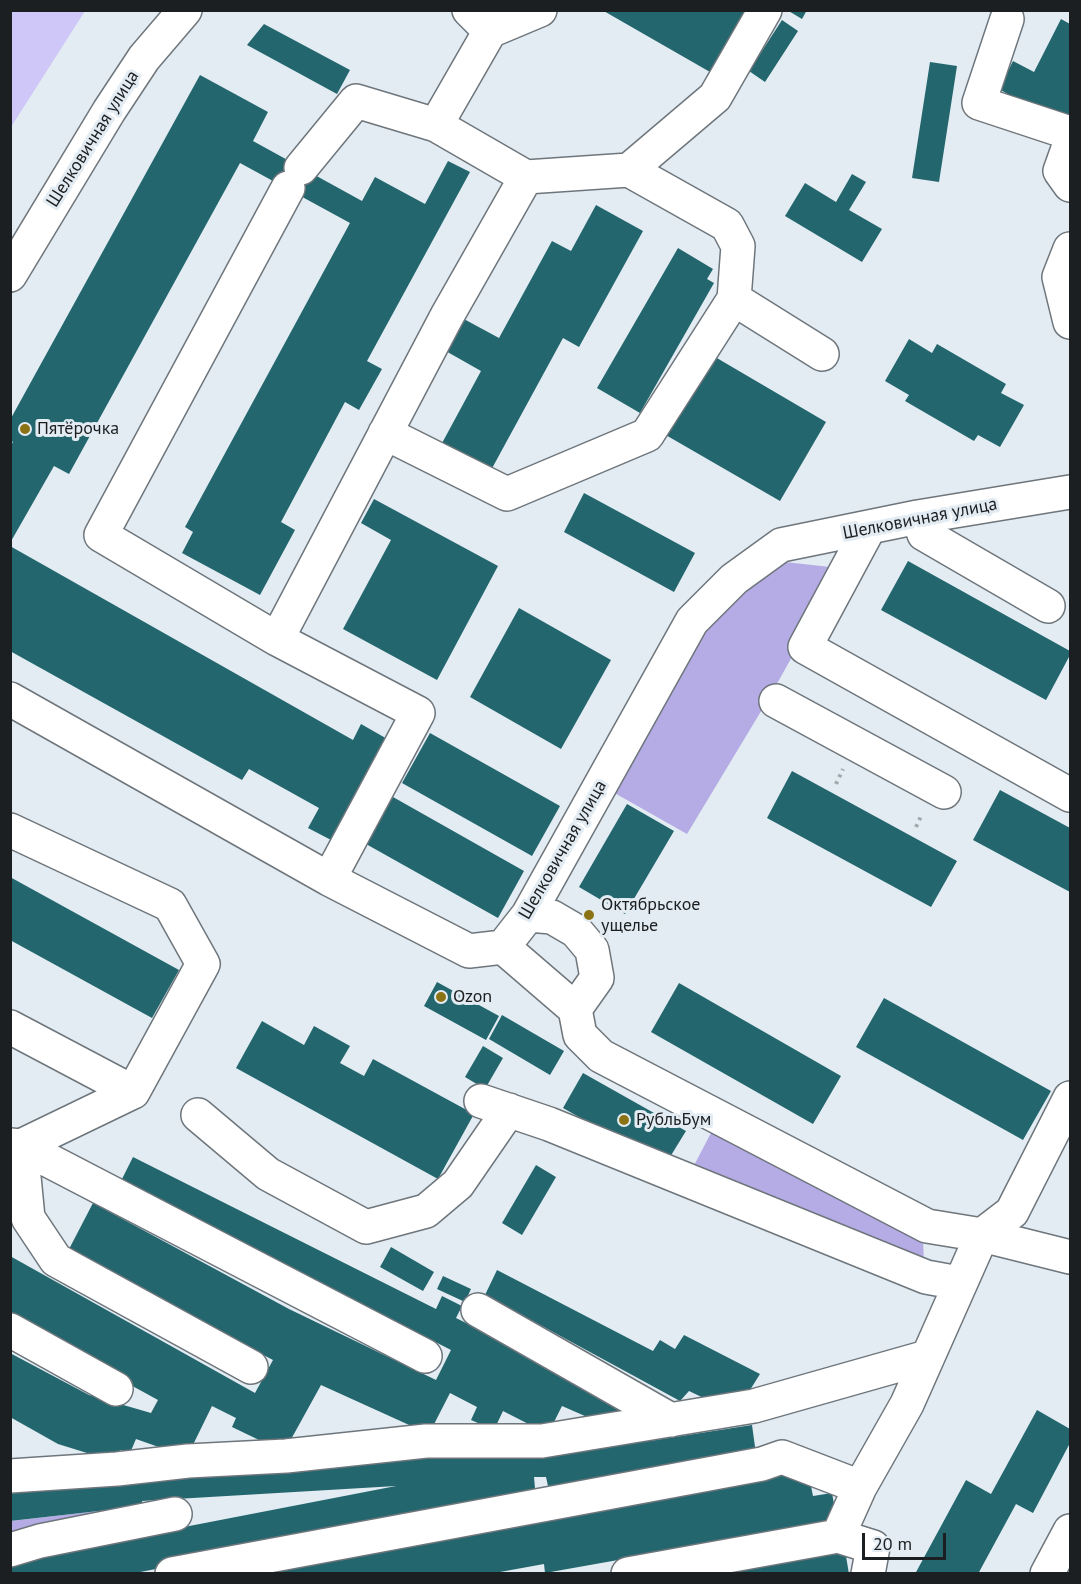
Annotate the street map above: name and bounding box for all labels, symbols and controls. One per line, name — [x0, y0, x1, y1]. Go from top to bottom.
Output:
street label: Шелковичная улица — [42, 67, 144, 211]
place label: Пятёрочка — [37, 418, 119, 440]
marker: Пятёрочка — [18, 422, 32, 436]
street label: Шелковичная улица — [841, 493, 999, 545]
street label: Шелковичная улица — [514, 777, 612, 923]
place label: Октябрьское ущелье — [601, 894, 700, 936]
marker: Октябрьское ущелье — [582, 908, 596, 922]
place label: Ozon — [453, 986, 492, 1008]
marker: Ozon — [434, 990, 448, 1004]
place label: РубльБум — [636, 1109, 711, 1131]
marker: РубльБум — [617, 1113, 631, 1127]
scale bar — [865, 1521, 949, 1559]
text: 20 m — [873, 1532, 912, 1555]

